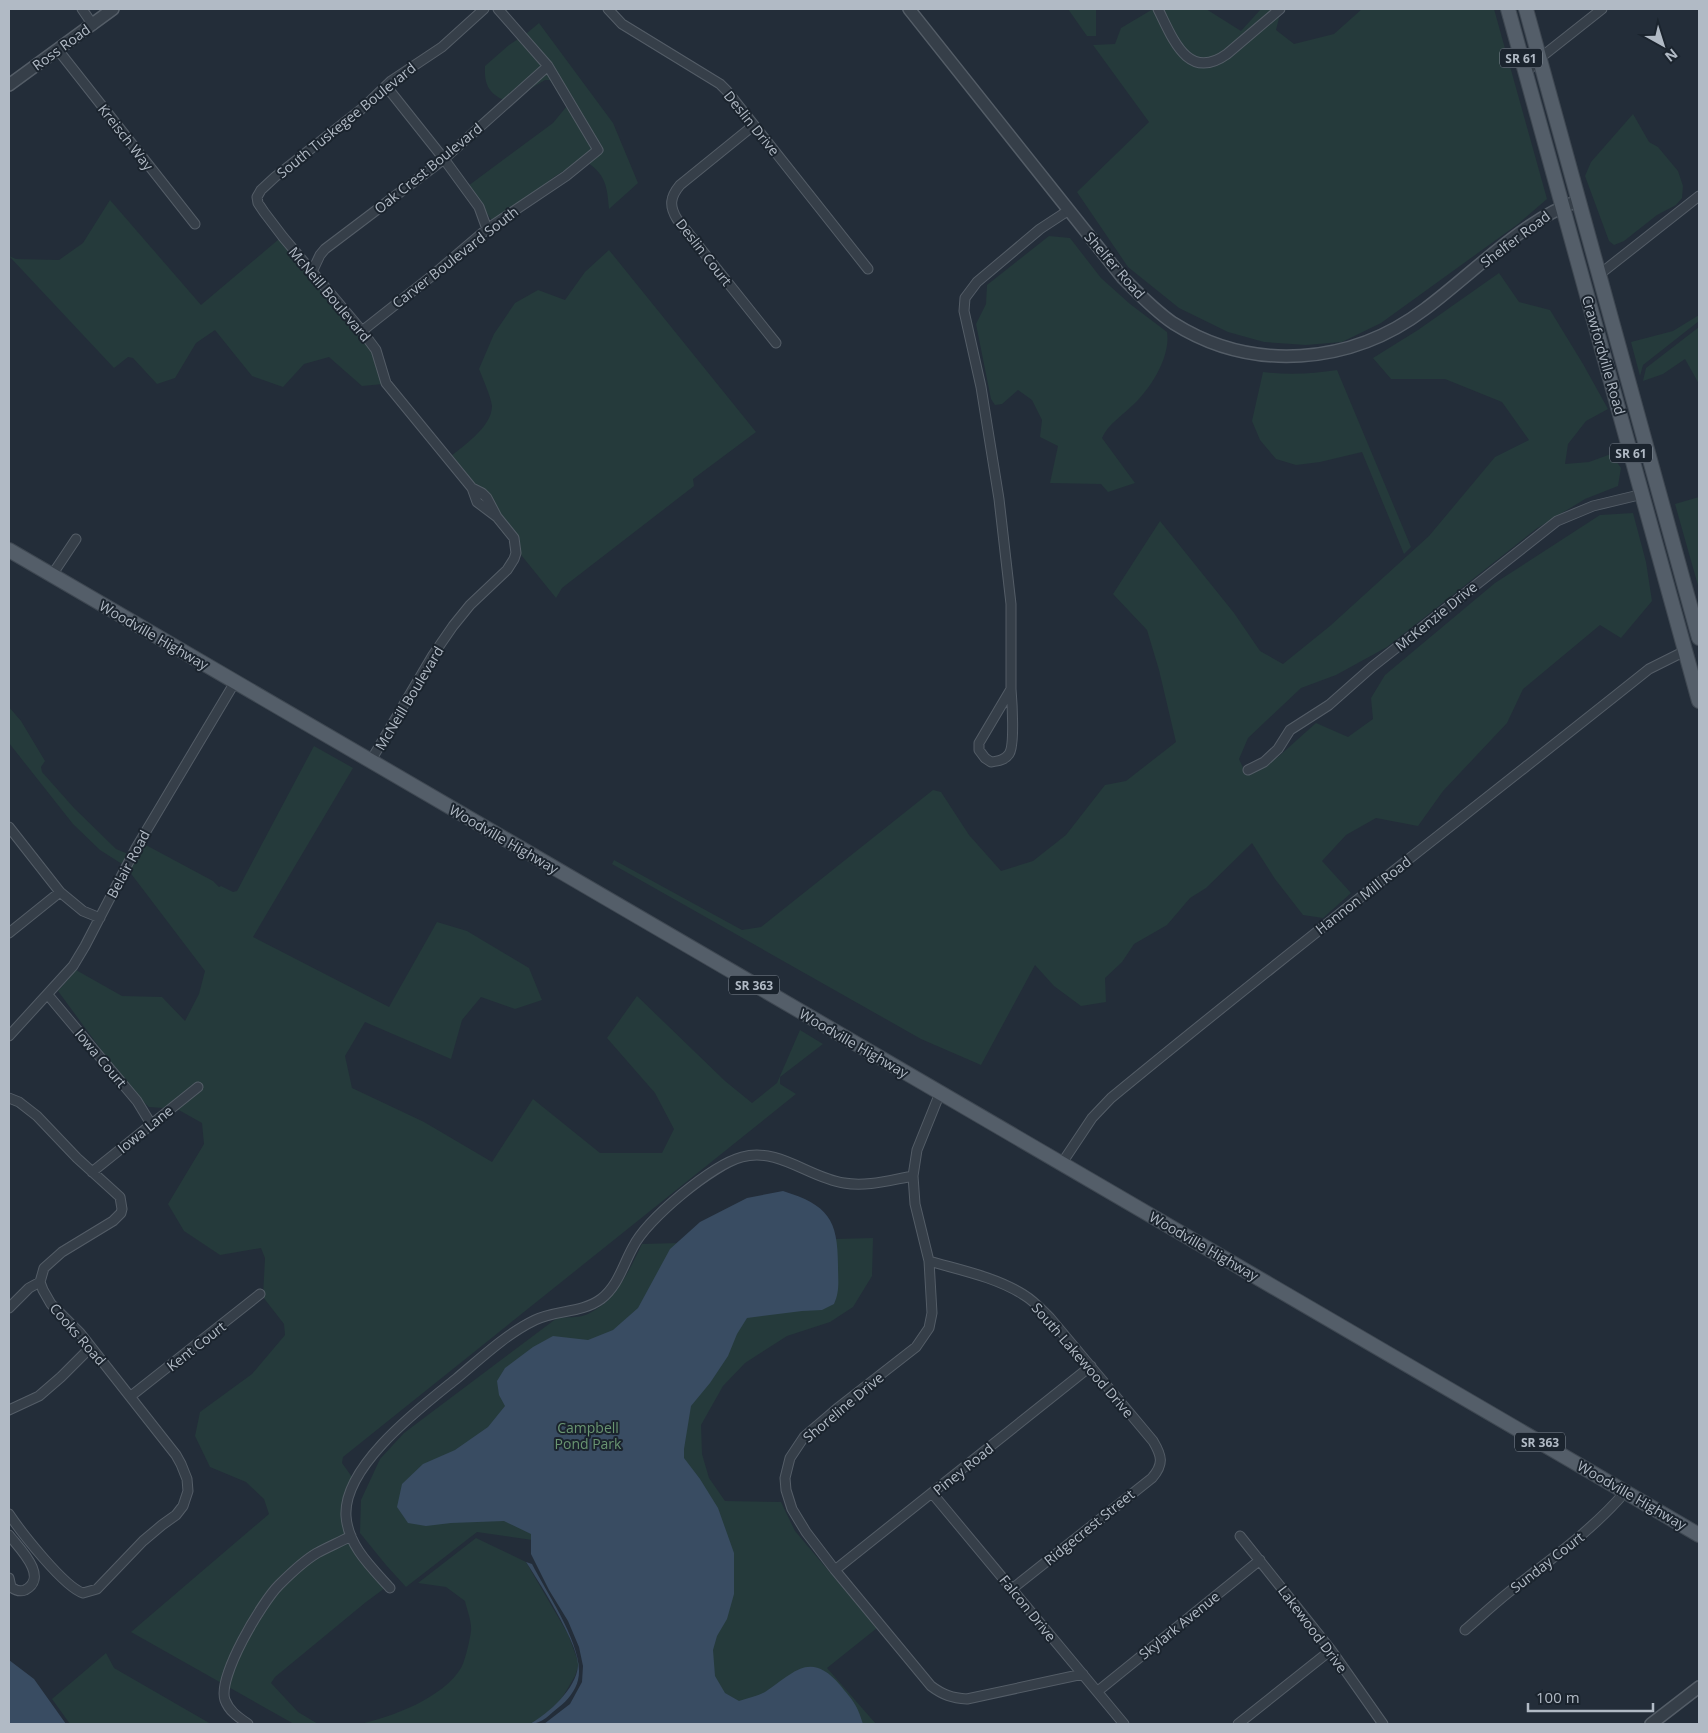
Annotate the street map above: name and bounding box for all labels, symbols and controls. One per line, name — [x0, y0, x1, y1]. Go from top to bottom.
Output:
street label: Ross Road — [28, 19, 94, 75]
north arrow — [1638, 20, 1688, 70]
text: N — [1661, 45, 1682, 66]
road number: SR 61 — [1500, 48, 1542, 68]
street label: South Tuskegee Boulevard — [273, 58, 419, 182]
street label: Deslin Drive — [720, 87, 784, 159]
street label: Kreisch Way — [94, 100, 158, 175]
street label: Oak Crest Boulevard — [370, 118, 486, 218]
street label: Carver Boulevard South — [388, 202, 522, 312]
street label: Shelfer Road — [1476, 206, 1554, 272]
street label: Deslin Court — [672, 214, 736, 290]
street label: Shelfer Road — [1081, 227, 1149, 303]
street label: McNeill Boulevard — [285, 243, 375, 345]
street label: Crawfordville Road — [1578, 293, 1630, 417]
road number: SR 61 — [1610, 443, 1652, 462]
street label: McKenzie Drive — [1391, 577, 1481, 655]
street label: Woodville Highway — [96, 596, 213, 674]
street label: McNeill Boulevard — [370, 642, 448, 754]
street label: Woodville Highway — [446, 800, 563, 878]
street label: Belair Road — [102, 827, 154, 901]
street label: Hannon Mill Road — [1311, 852, 1415, 938]
road number: SR 363 — [729, 976, 779, 994]
street label: Woodville Highway — [796, 1004, 913, 1082]
street label: Iowa Court — [71, 1025, 131, 1091]
street label: Iowa Lane — [113, 1101, 177, 1157]
street label: Woodville Highway — [1146, 1207, 1263, 1285]
street label: Cooks Road — [46, 1299, 110, 1369]
street label: South Lakewood Drive — [1028, 1299, 1138, 1422]
street label: Kent Court — [162, 1317, 230, 1375]
street label: Shoreline Drive — [799, 1368, 887, 1446]
park label: Campbell Pond Park — [555, 1418, 622, 1453]
road number: SR 363 — [1515, 1432, 1565, 1451]
street label: Piney Road — [929, 1439, 997, 1499]
street label: Woodville Highway — [1574, 1456, 1691, 1534]
street label: Ridgecrest Street — [1040, 1485, 1138, 1569]
street label: Sunday Court — [1506, 1527, 1588, 1597]
street label: Falcon Drive — [995, 1571, 1061, 1645]
street label: Lakewood Drive — [1274, 1582, 1352, 1677]
street label: Skylark Avenue — [1135, 1586, 1223, 1663]
scale bar — [1528, 1680, 1653, 1712]
text: 100 m — [1536, 1687, 1580, 1707]

